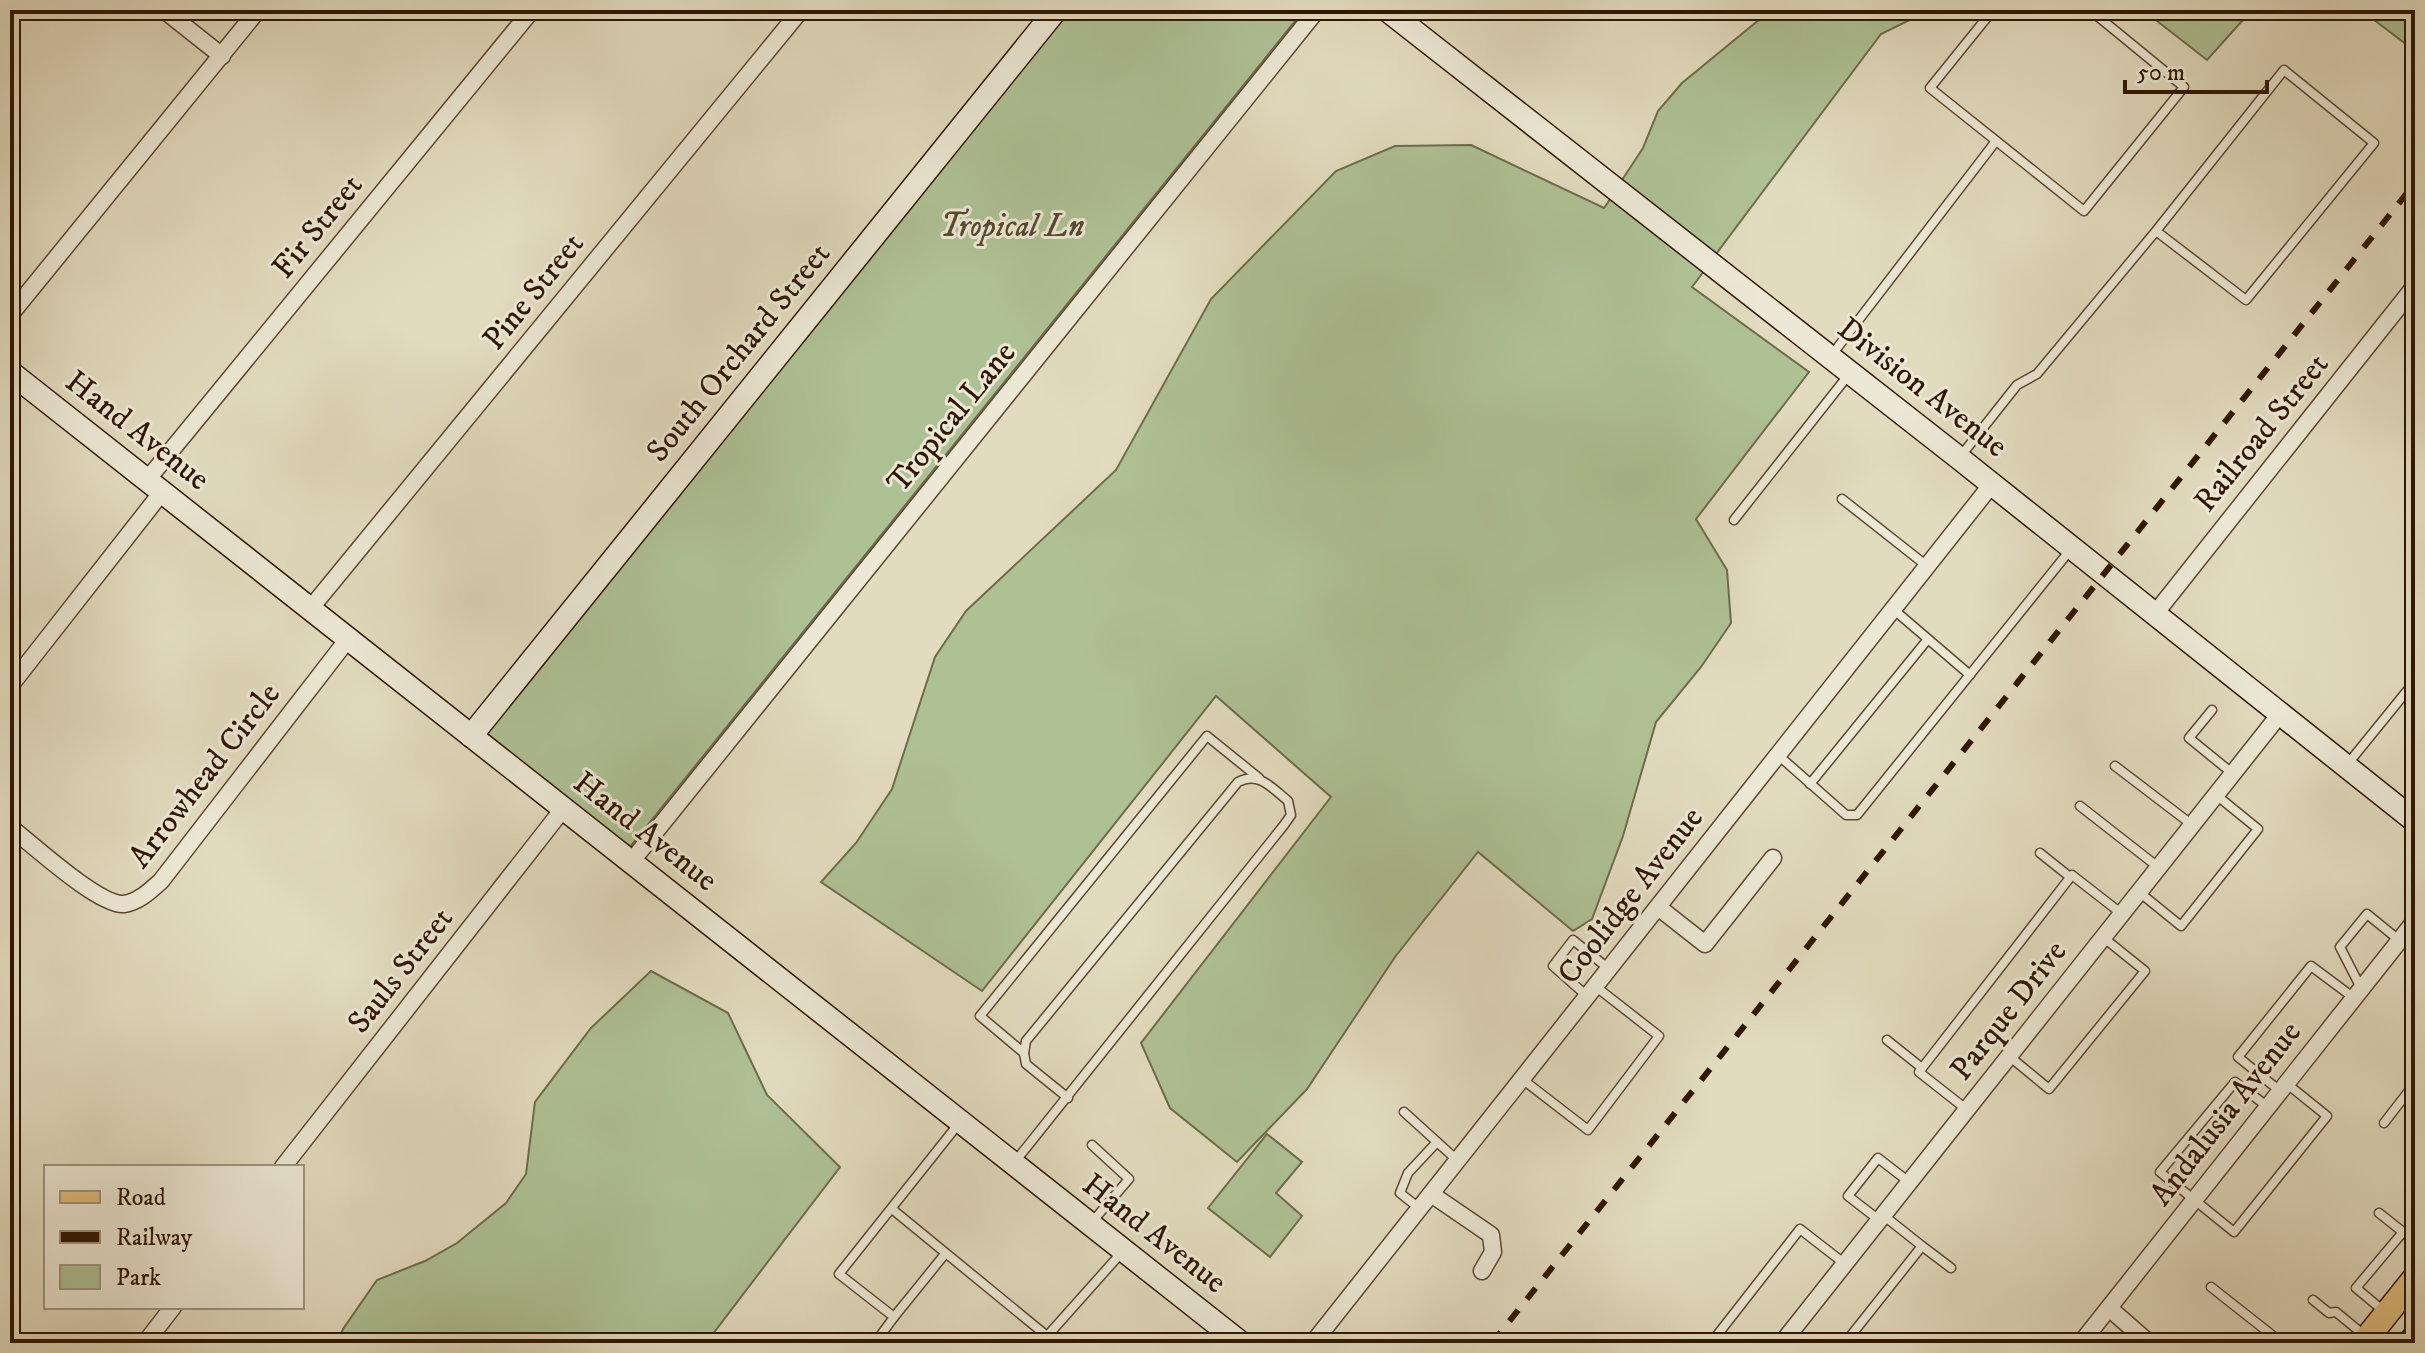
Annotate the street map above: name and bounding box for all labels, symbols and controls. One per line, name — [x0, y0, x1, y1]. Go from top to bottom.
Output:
scale bar — [2125, 44, 2267, 94]
text: 50 m — [2137, 58, 2185, 88]
street label: Fir Street — [264, 167, 372, 287]
park label: Tropical Ln — [940, 207, 1084, 247]
street label: Pine Street — [475, 225, 593, 359]
street label: South Orchard Street — [638, 235, 840, 471]
street label: Division Avenue — [1829, 309, 2015, 467]
street label: Tropical Lane — [879, 334, 1025, 502]
street label: Railroad Street — [2186, 346, 2338, 520]
street label: Hand Avenue — [57, 362, 217, 500]
street label: Arrowhead Circle — [120, 675, 290, 877]
street label: Hand Avenue — [565, 763, 725, 901]
street label: Coolidge Avenue — [1549, 799, 1713, 993]
street label: Sauls Street — [339, 900, 463, 1042]
street label: Parque Drive — [1942, 933, 2076, 1089]
street label: Andalusia Avenue — [2142, 1014, 2310, 1214]
legend — [44, 1165, 304, 1309]
street label: Hand Avenue — [1074, 1165, 1234, 1303]
text: Road — [116, 1183, 166, 1213]
text: Railway — [116, 1223, 193, 1253]
text: Park — [116, 1263, 161, 1293]

